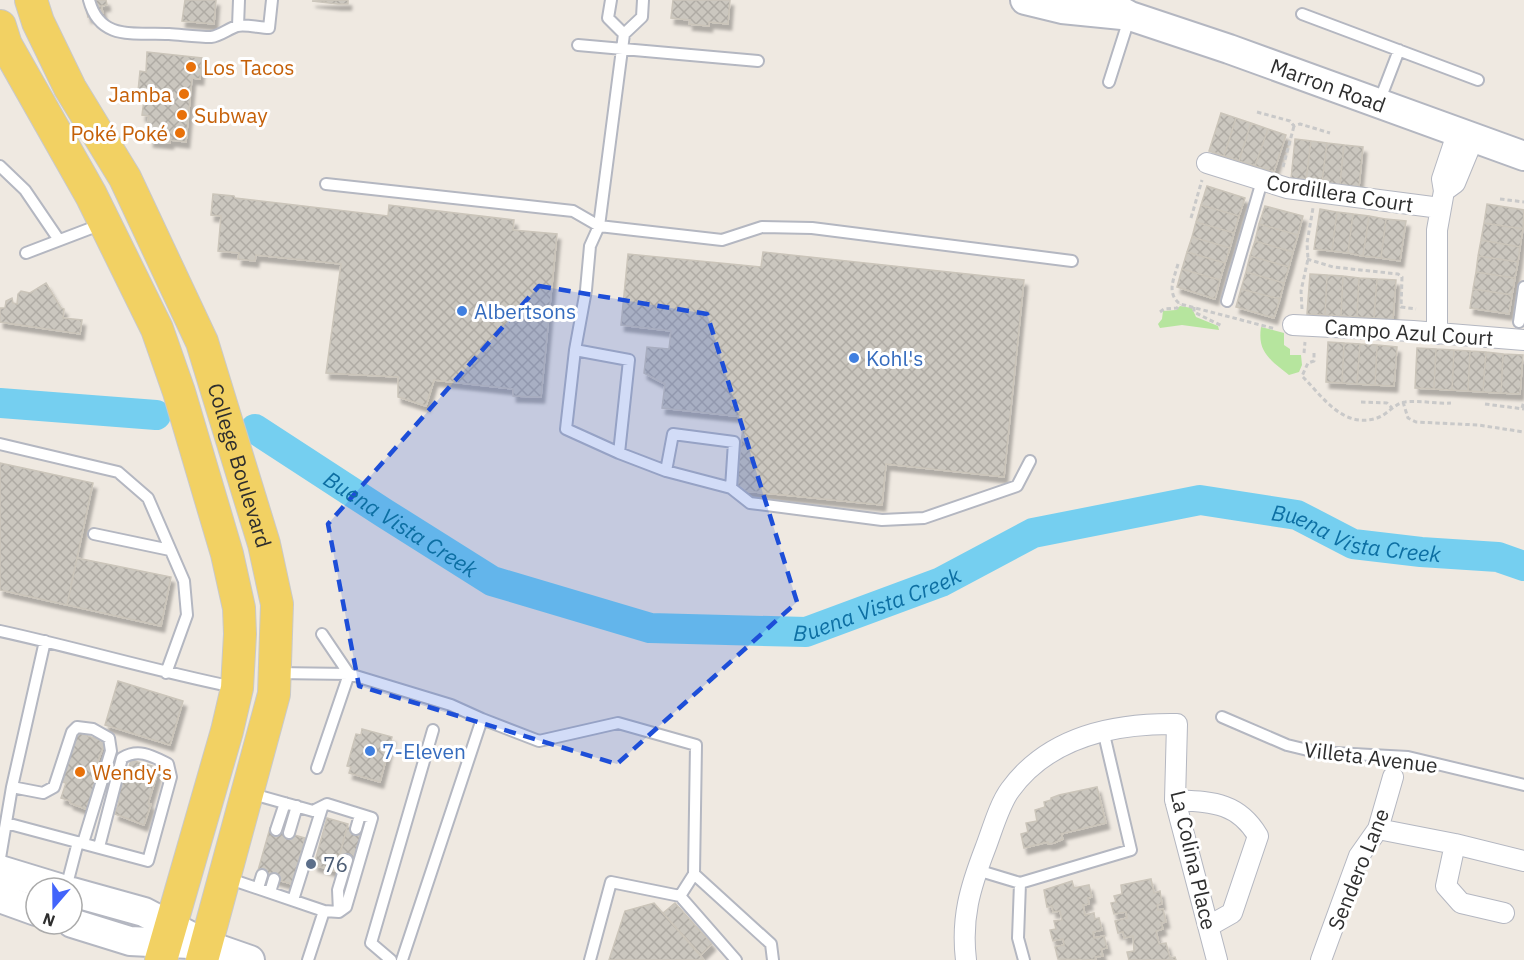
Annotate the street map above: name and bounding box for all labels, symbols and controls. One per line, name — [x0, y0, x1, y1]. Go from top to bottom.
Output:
street label: Marron Road — [1267, 51, 1390, 119]
place label: Los Tacos — [203, 53, 294, 81]
marker: Los Tacos — [184, 60, 198, 74]
place label: Jamba — [108, 80, 172, 108]
marker: Jamba — [177, 87, 191, 101]
place label: Subway — [194, 101, 268, 129]
marker: Subway — [175, 108, 189, 122]
place label: Poké Poké — [70, 119, 168, 147]
marker: Poké Poké — [173, 126, 187, 140]
street label: Cordillera Court — [1265, 168, 1415, 218]
place label: Albertsons — [474, 297, 576, 325]
marker: Albertsons — [455, 304, 469, 318]
street label: Campo Azul Court — [1324, 312, 1494, 352]
place label: Kohl's — [866, 344, 924, 372]
marker: Kohl's — [847, 351, 861, 365]
street label: College Boulevard — [201, 379, 278, 551]
water label: Buena Vista Creek — [319, 464, 484, 583]
water label: Buena Vista Creek — [1270, 497, 1442, 568]
water label: Buena Vista Creek — [793, 560, 966, 647]
street label: Villeta Avenue — [1303, 735, 1439, 779]
place label: 7-Eleven — [382, 737, 466, 765]
marker: 7-Eleven — [363, 744, 377, 758]
place label: Wendy's — [92, 758, 172, 786]
marker: Wendy's — [73, 765, 87, 779]
street label: La Colina Place — [1164, 788, 1224, 932]
street label: Sendero Lane — [1321, 804, 1395, 934]
place label: 76 — [323, 850, 348, 878]
marker: 76 — [304, 857, 318, 871]
north arrow — [24, 876, 84, 936]
text: N — [40, 909, 58, 931]

